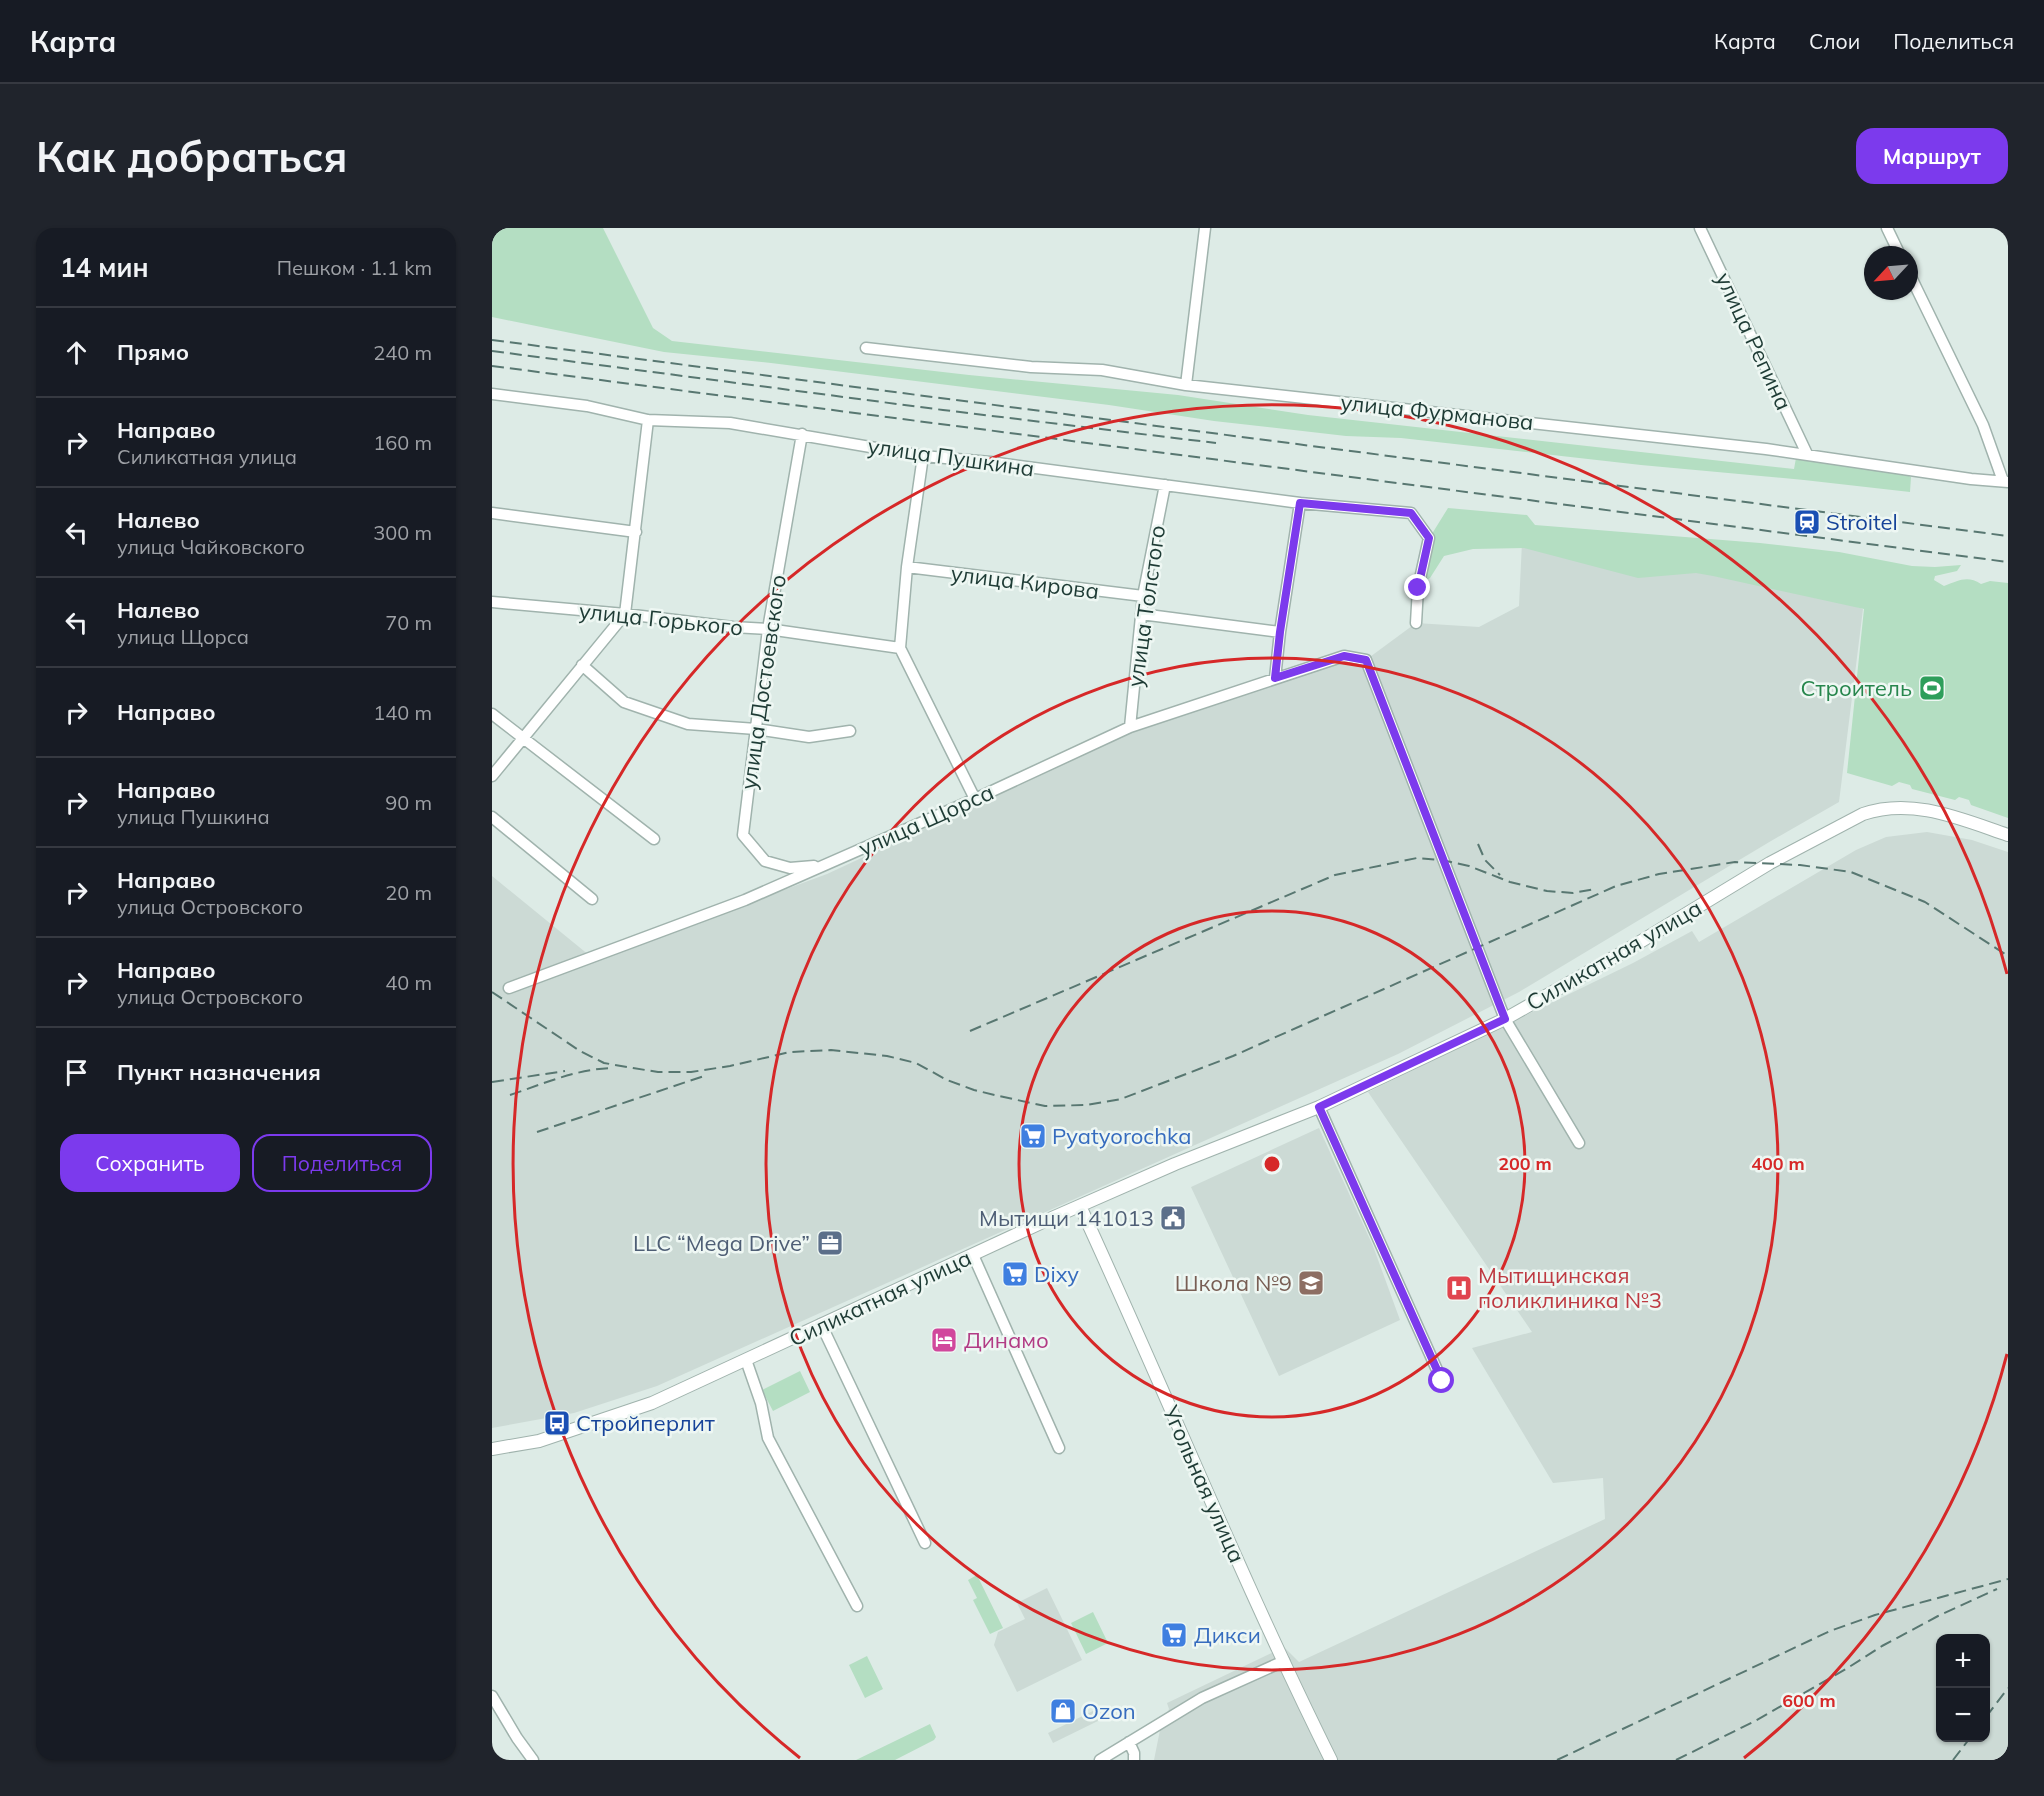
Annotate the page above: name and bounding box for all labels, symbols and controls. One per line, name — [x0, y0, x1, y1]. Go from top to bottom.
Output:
text: Карта — [30, 24, 116, 59]
text: Карта — [1714, 28, 1776, 54]
text: Слои — [1809, 28, 1860, 54]
text: Поделиться — [1893, 28, 2014, 54]
button: Маршрут — [1856, 128, 2008, 184]
text: Как добраться — [36, 130, 348, 183]
north arrow — [1864, 246, 1918, 300]
text: 14 мин — [60, 251, 149, 284]
text: Пешком · 1.1 km — [277, 255, 432, 280]
street label: улица Репина — [1710, 268, 1798, 414]
icon: ahead — [60, 336, 93, 369]
text: Прямо — [117, 338, 189, 366]
text: 240 m — [373, 340, 432, 365]
street label: улица Фурманова — [1339, 388, 1535, 436]
text: Направо — [117, 416, 215, 444]
icon: right — [60, 426, 93, 459]
text: 160 m — [373, 430, 432, 455]
street label: улица Пушкина — [866, 431, 1036, 483]
text: Силикатная улица — [117, 444, 297, 469]
text: Налево — [117, 506, 200, 534]
station icon: Stroitel — [1792, 507, 1822, 537]
place label: Stroitel — [1826, 508, 1898, 536]
icon: left — [60, 516, 93, 549]
text: 300 m — [373, 520, 432, 545]
street label: улица Толстого — [1121, 523, 1171, 689]
text: улица Чайковского — [117, 534, 305, 559]
street label: улица Кирова — [949, 559, 1101, 605]
street label: улица Достоевского — [734, 573, 792, 791]
route end — [1404, 574, 1430, 600]
text: Налево — [117, 596, 200, 624]
street label: улица Горького — [578, 596, 744, 642]
icon: left — [60, 606, 93, 639]
text: 70 m — [385, 610, 432, 635]
text: улица Щорса — [117, 624, 249, 649]
sports icon: Строитель — [1917, 673, 1947, 703]
place label: Строитель — [1800, 674, 1912, 702]
icon: right — [60, 696, 93, 729]
text: Направо — [117, 698, 215, 726]
text: 140 m — [373, 700, 432, 725]
text: Направо — [117, 776, 215, 804]
street label: улица Щорса — [854, 778, 998, 862]
icon: right — [60, 786, 93, 819]
text: 90 m — [385, 790, 432, 815]
text: улица Пушкина — [117, 804, 270, 829]
text: Направо — [117, 866, 215, 894]
icon: right — [60, 876, 93, 909]
text: 20 m — [385, 880, 432, 905]
street label: Силикатная улица — [1521, 893, 1707, 1017]
text: улица Островского — [117, 894, 303, 919]
text: Направо — [117, 956, 215, 984]
icon: right — [60, 966, 93, 999]
text: 40 m — [385, 970, 432, 995]
text: улица Островского — [117, 984, 303, 1009]
icon: arrive — [60, 1056, 93, 1089]
text: Пункт назначения — [117, 1058, 321, 1086]
supermarket icon: Pyatyorochka — [1018, 1121, 1048, 1151]
place label: Pyatyorochka — [1052, 1122, 1192, 1150]
button: Сохранить — [60, 1134, 240, 1192]
button: Поделиться — [252, 1134, 432, 1192]
text: 200 m — [1498, 1152, 1552, 1175]
text: 400 m — [1751, 1152, 1805, 1175]
centre of rings — [1262, 1154, 1282, 1174]
public building icon: Мытищи 141013 — [1158, 1203, 1188, 1233]
place label: Мытищи 141013 — [979, 1204, 1154, 1232]
office icon: LLC “Mega Drive” — [815, 1228, 845, 1258]
place label: LLC “Mega Drive” — [633, 1229, 810, 1257]
street label: Силикатная улица — [784, 1243, 976, 1353]
supermarket icon: Dixy — [1000, 1259, 1030, 1289]
place label: Dixy — [1034, 1260, 1079, 1288]
place label: Мытищинская поликлиника №3 — [1478, 1261, 1662, 1314]
school or university icon: Школа №9 — [1296, 1268, 1326, 1298]
place label: Школа №9 — [1175, 1269, 1292, 1297]
hospital icon: Мытищинская поликлиника №3 — [1444, 1273, 1474, 1303]
hotel icon: Динамо — [929, 1325, 959, 1355]
place label: Динамо — [964, 1326, 1049, 1354]
route start — [1428, 1367, 1454, 1393]
street label: Угольная улица — [1156, 1400, 1251, 1567]
bus stop icon: Стройперлит — [542, 1408, 572, 1438]
place label: Стройперлит — [576, 1409, 715, 1437]
supermarket icon: Дикси — [1159, 1620, 1189, 1650]
place label: Дикси — [1194, 1621, 1261, 1649]
map controls — [1936, 1634, 1990, 1742]
button: + — [1936, 1634, 1990, 1688]
button: − — [1936, 1688, 1990, 1742]
text: 600 m — [1782, 1689, 1836, 1712]
shop icon: Ozon — [1048, 1696, 1078, 1726]
place label: Ozon — [1082, 1697, 1136, 1725]

